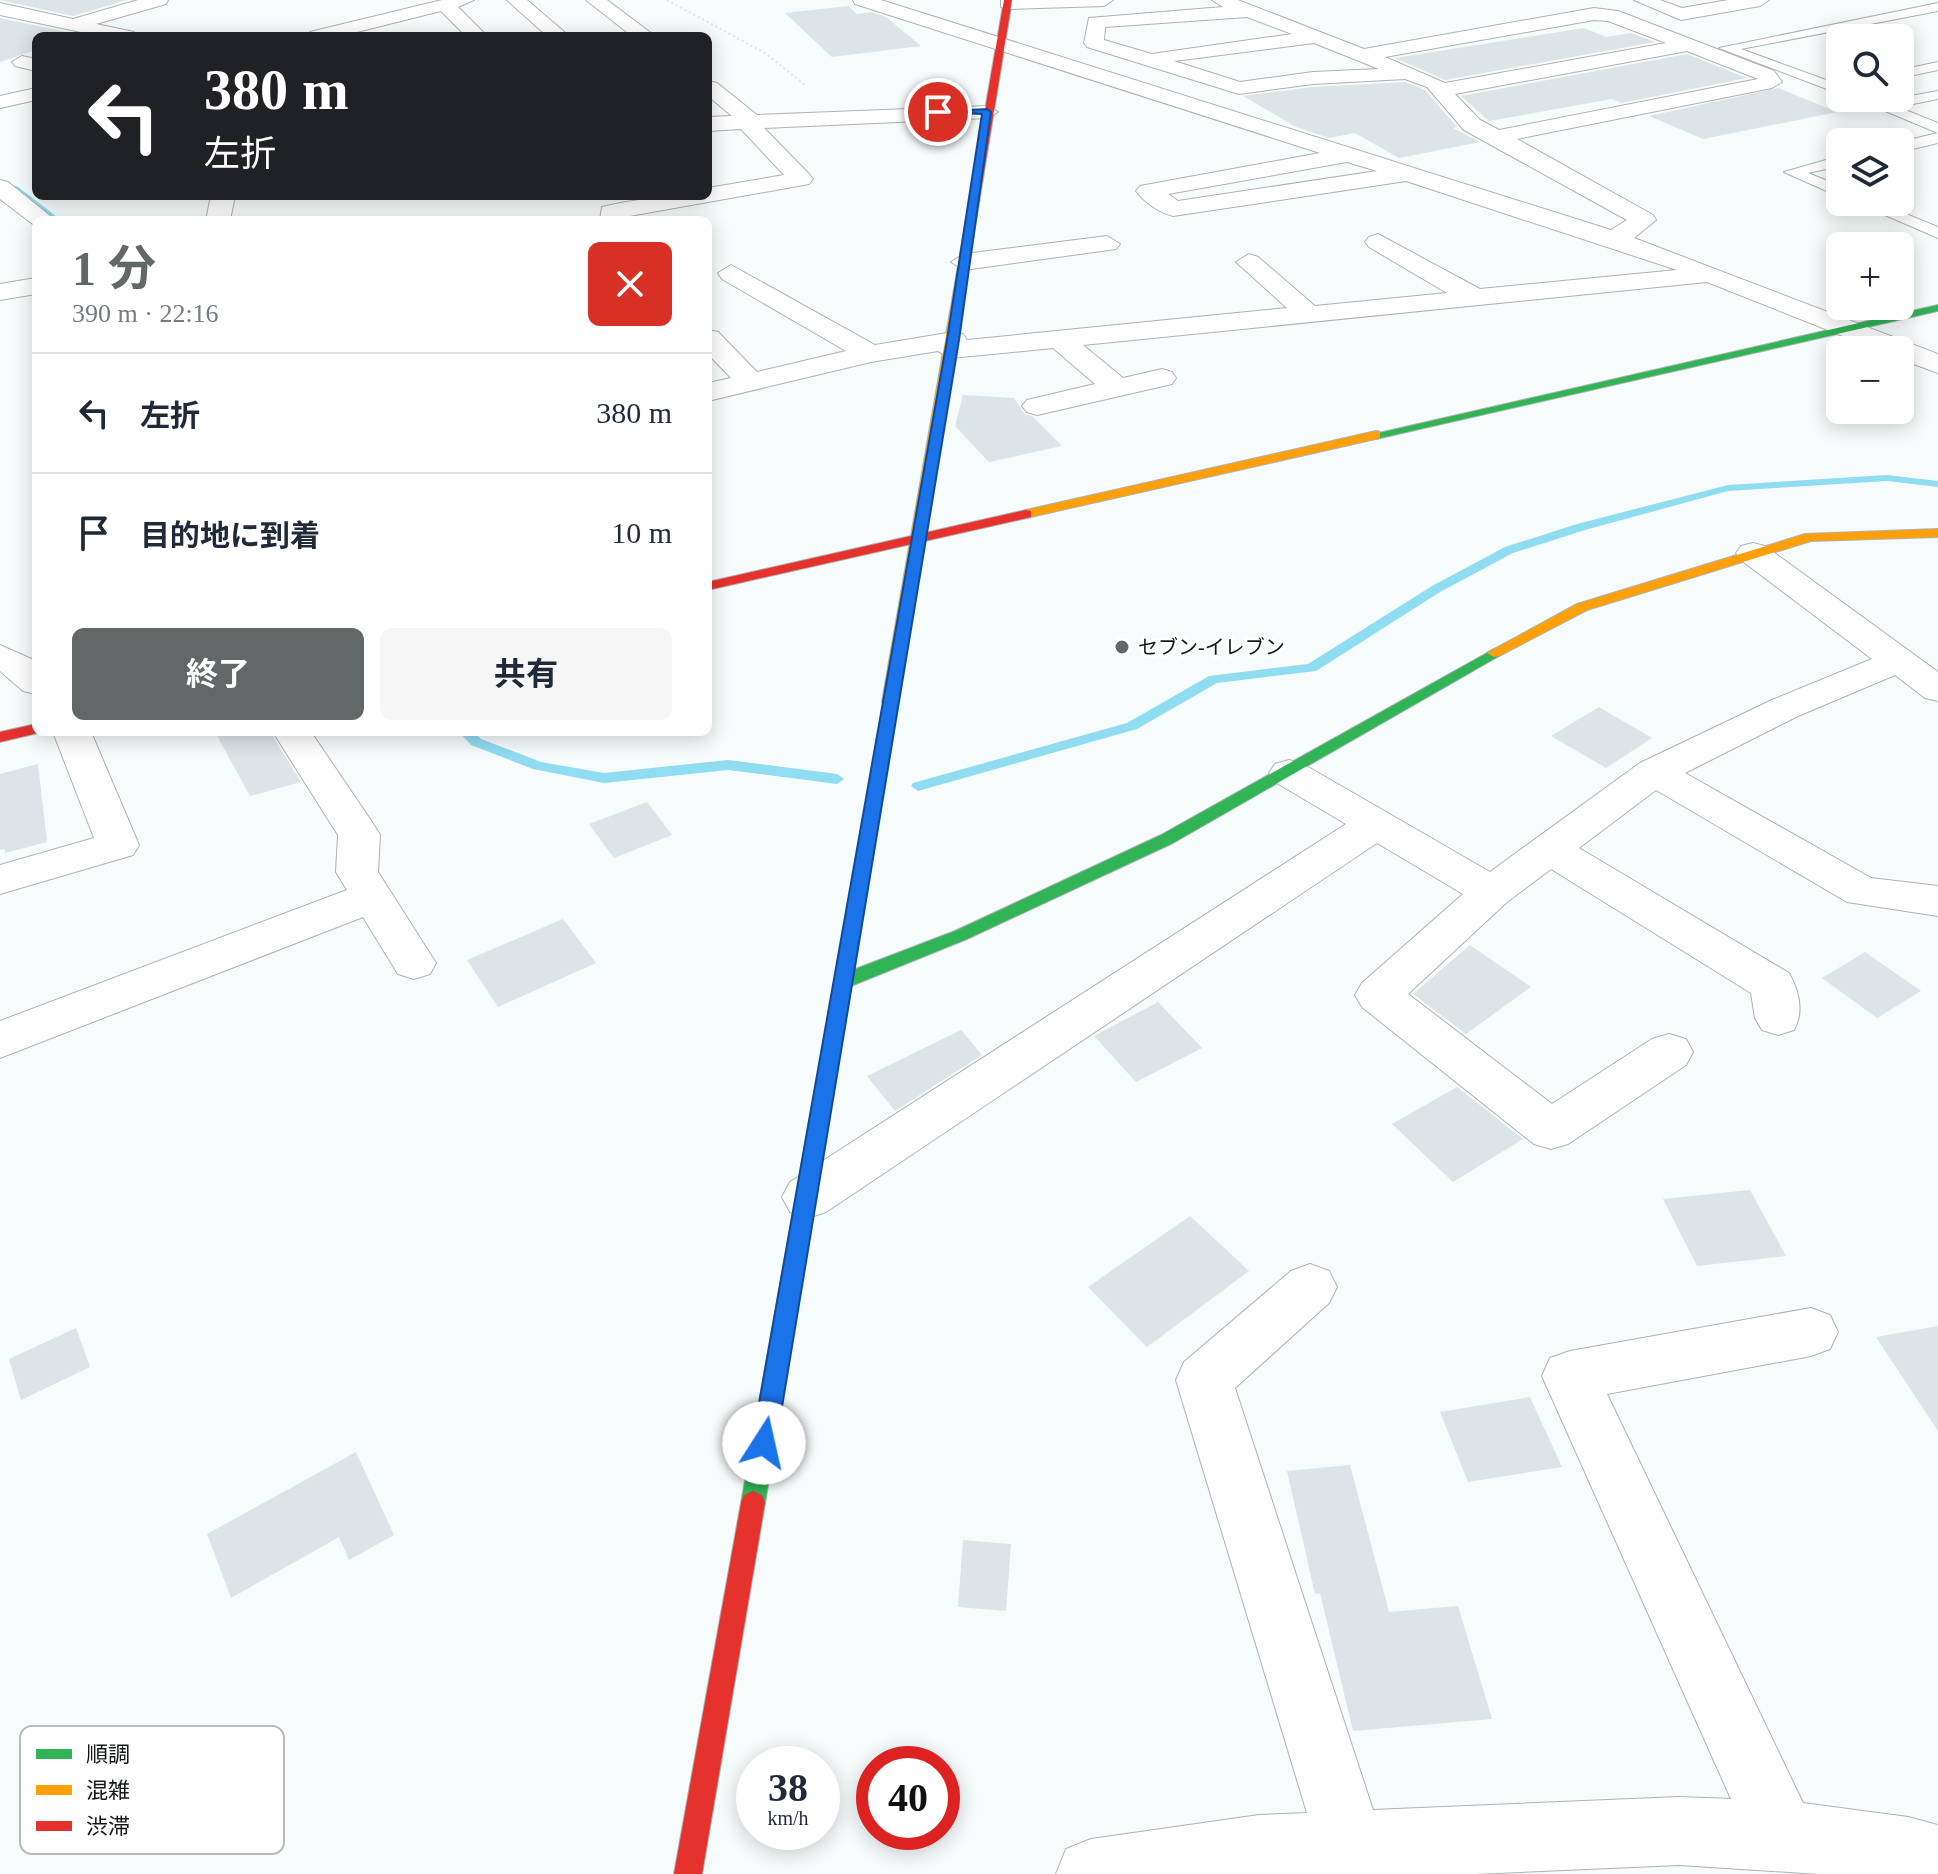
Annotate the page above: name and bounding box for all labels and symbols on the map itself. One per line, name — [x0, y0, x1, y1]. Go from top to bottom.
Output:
pin — [904, 78, 972, 146]
place label: セブン-イレブン — [1138, 636, 1285, 658]
marker: セブン-イレブン — [1113, 638, 1131, 656]
position arrow — [722, 1401, 806, 1485]
legend — [20, 1726, 284, 1854]
text: 順調 — [86, 1742, 130, 1767]
speed limit sign: 40 — [856, 1746, 960, 1850]
text: 混雑 — [86, 1778, 130, 1803]
text: 渋滞 — [86, 1814, 130, 1839]

